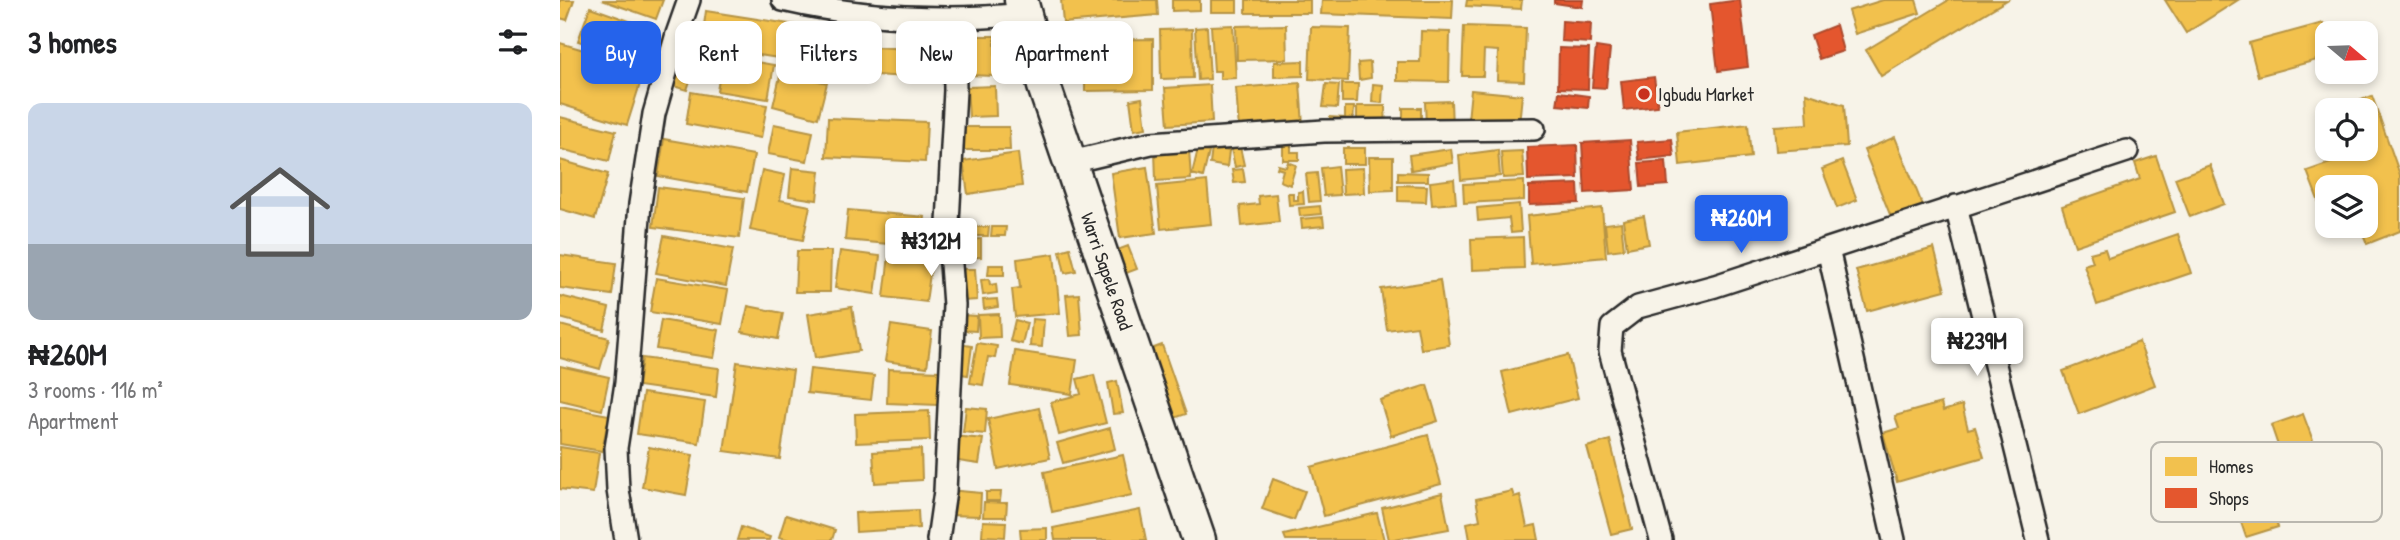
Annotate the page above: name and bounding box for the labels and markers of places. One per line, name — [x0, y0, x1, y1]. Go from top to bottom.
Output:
place label: Igbudu Market — [1658, 81, 1754, 107]
marker: Igbudu Market — [1636, 86, 1652, 102]
pin: ₦260M — [1692, 196, 1790, 255]
pin: ₦312M — [882, 218, 980, 278]
pin: ₦239M — [1928, 318, 2026, 378]

